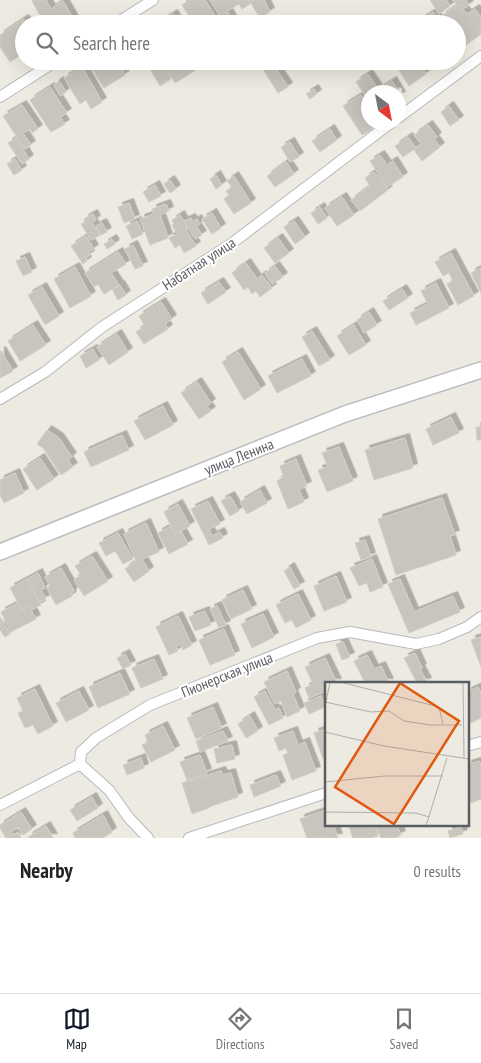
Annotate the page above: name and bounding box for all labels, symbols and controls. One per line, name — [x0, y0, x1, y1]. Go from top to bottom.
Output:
search box — [15, 15, 466, 70]
icon: search — [33, 29, 61, 57]
text: Search here — [73, 31, 150, 55]
north arrow — [361, 85, 406, 130]
street label: Набатная улица — [159, 233, 239, 294]
street label: улица Ленина — [201, 434, 276, 479]
street label: Пионерская улица — [178, 648, 275, 702]
inset map — [325, 682, 468, 826]
text: Nearby — [20, 857, 73, 884]
text: 0 results — [414, 861, 461, 881]
tab: Map — [63, 1005, 91, 1053]
tab: Directions — [216, 1005, 264, 1053]
tab: Saved — [390, 1005, 418, 1053]

